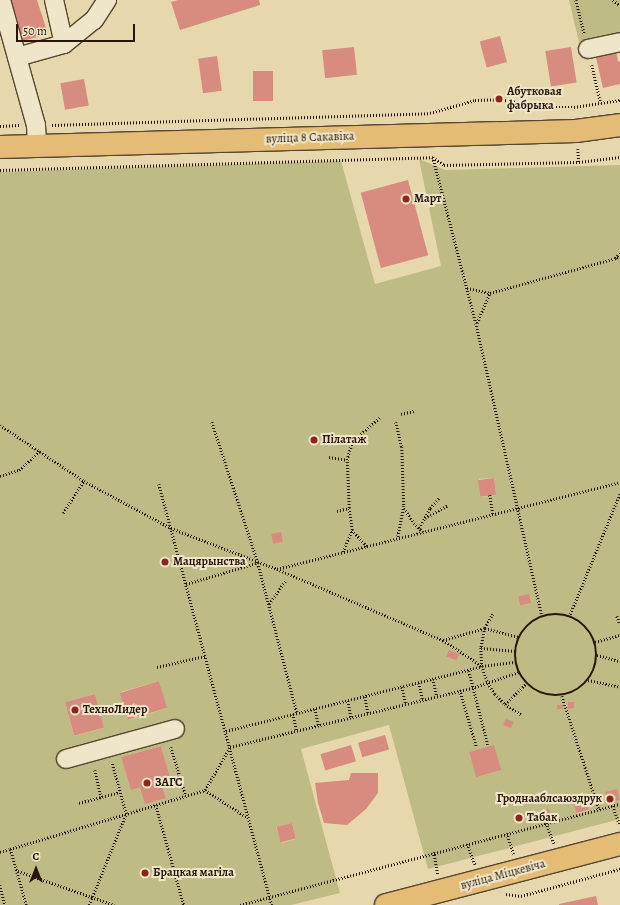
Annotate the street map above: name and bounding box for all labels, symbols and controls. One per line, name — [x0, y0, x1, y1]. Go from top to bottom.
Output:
scale bar — [18, 16, 137, 42]
text: 50 m — [23, 23, 47, 39]
place label: Абутковая фабрыка — [507, 85, 562, 113]
marker: Абутковая фабрыка — [494, 94, 504, 104]
street label: вуліца 8 Сакавіка — [266, 129, 354, 147]
place label: Март — [414, 192, 442, 206]
marker: Март — [401, 194, 411, 204]
place label: Пілатаж — [322, 433, 366, 447]
marker: Пілатаж — [309, 435, 319, 445]
place label: Мацярынства — [173, 555, 246, 569]
marker: Мацярынства — [160, 557, 170, 567]
place label: ТехноЛидер — [83, 703, 147, 717]
marker: ТехноЛидер — [70, 705, 80, 715]
place label: ЗАГС — [155, 776, 182, 790]
marker: ЗАГС — [142, 778, 152, 788]
place label: Гроднааблсаюздрук — [497, 792, 602, 806]
marker: Гроднааблсаюздрук — [605, 794, 615, 804]
place label: Табак — [527, 811, 557, 825]
marker: Табак — [514, 813, 524, 823]
north arrow — [16, 849, 56, 889]
text: С — [33, 849, 39, 864]
street label: вуліца Міцкевіча — [459, 857, 547, 893]
place label: Брацкая магіла — [153, 866, 234, 880]
marker: Брацкая магіла — [140, 868, 150, 878]

